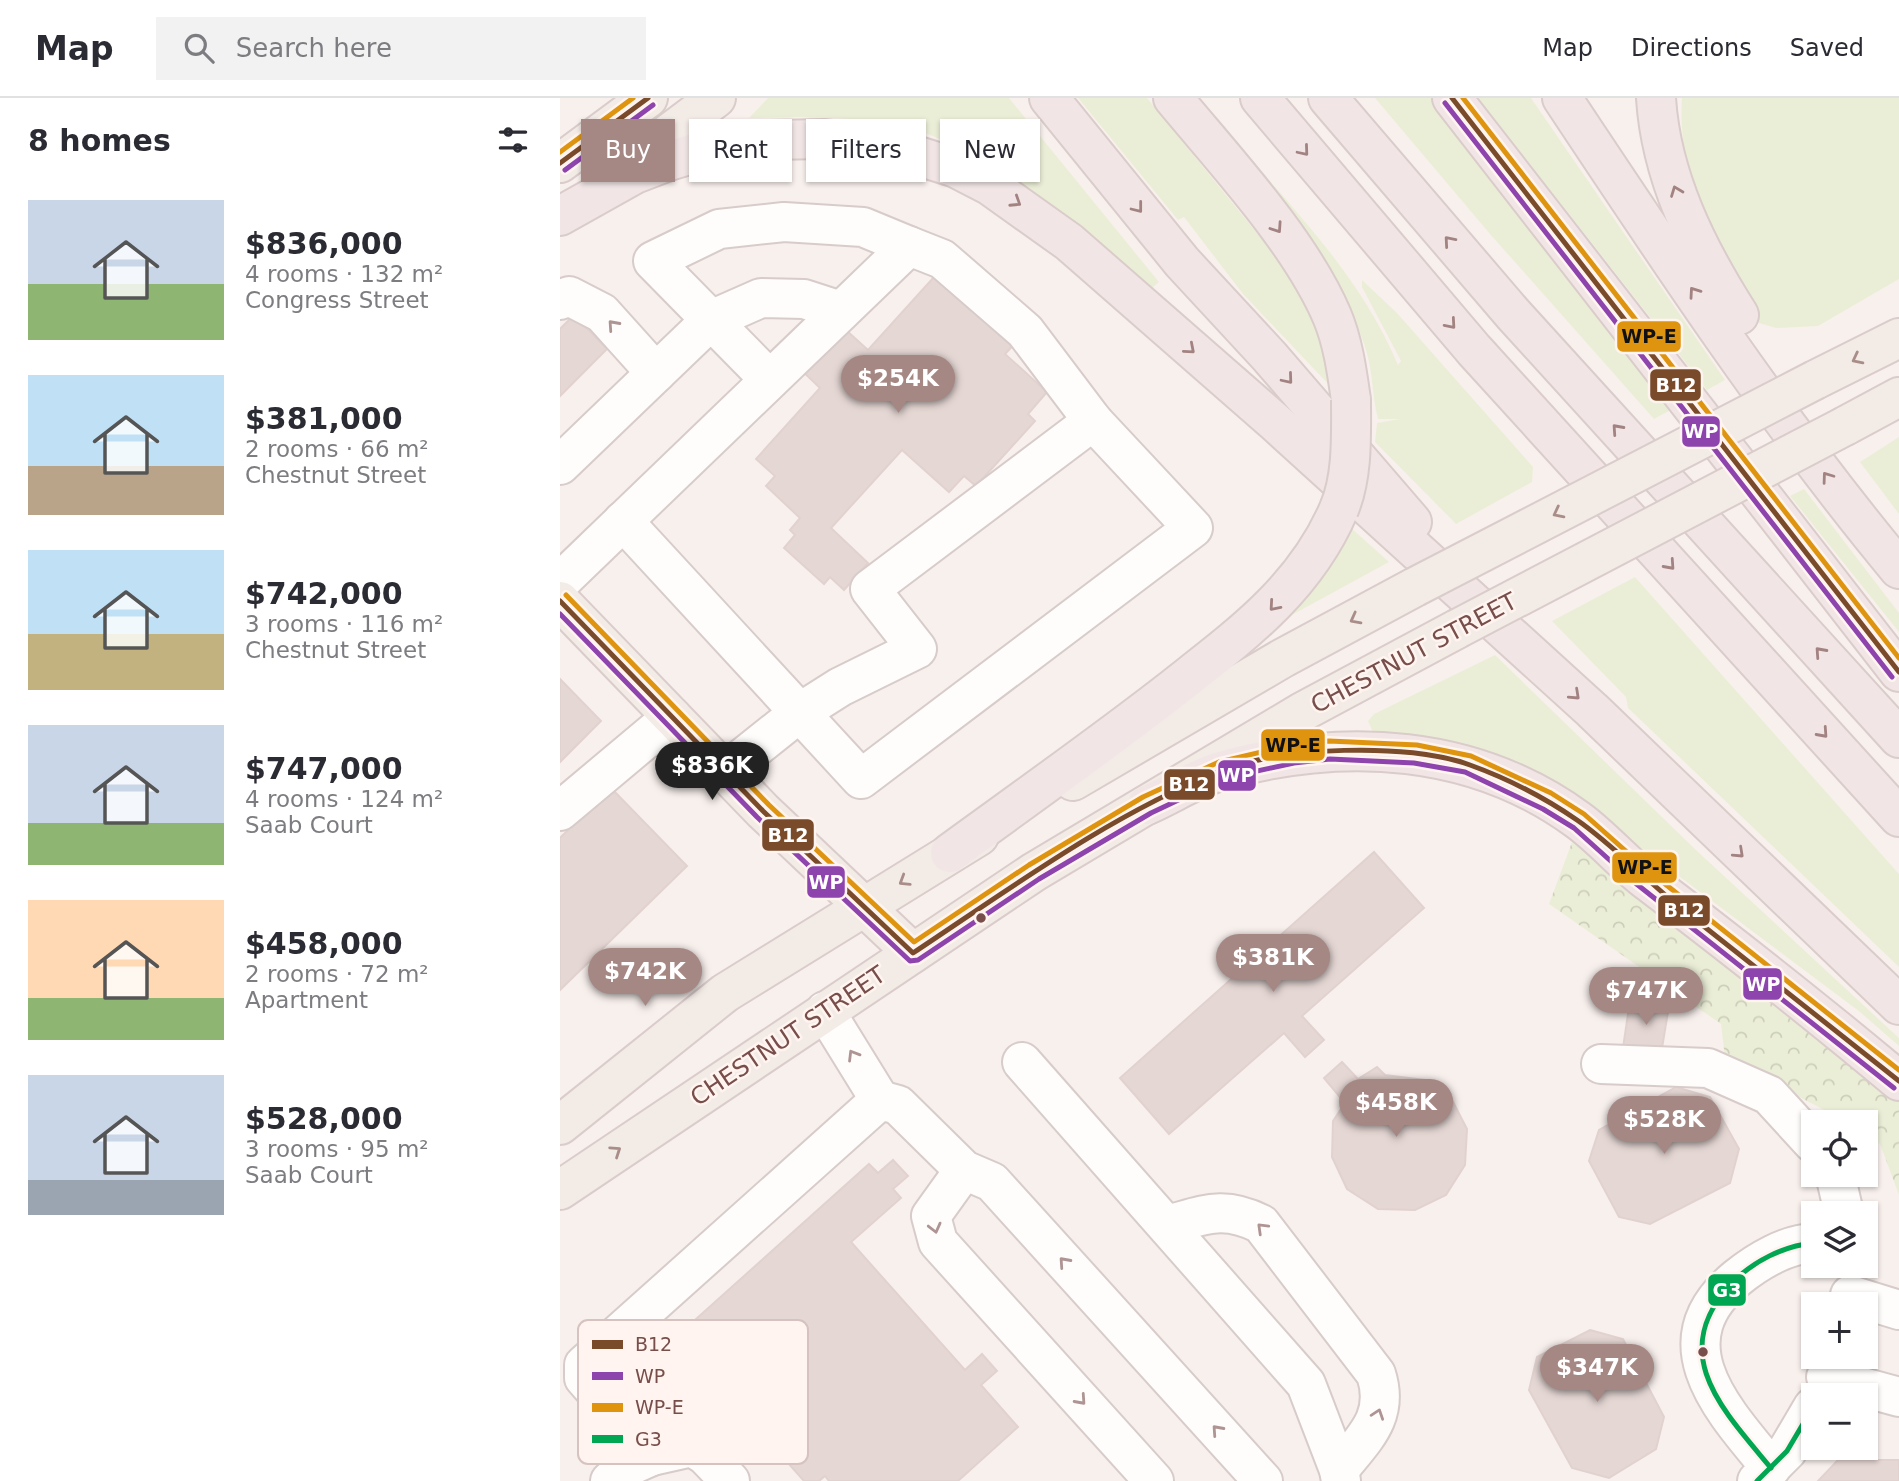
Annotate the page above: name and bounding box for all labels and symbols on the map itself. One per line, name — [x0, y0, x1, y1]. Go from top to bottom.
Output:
one-way arrow — [1295, 143, 1308, 155]
one-way arrow — [1670, 186, 1684, 198]
one-way arrow — [1008, 194, 1021, 206]
one-way arrow — [1129, 201, 1142, 213]
one-way arrow — [1269, 220, 1281, 233]
one-way arrow — [1445, 237, 1457, 250]
one-way arrow — [1690, 287, 1702, 300]
one-way arrow — [1443, 315, 1455, 328]
line badge: WP-E — [1616, 320, 1682, 353]
one-way arrow — [609, 321, 622, 334]
text: WP-E — [1621, 325, 1677, 347]
one-way arrow — [1181, 341, 1194, 353]
one-way arrow — [1852, 351, 1864, 365]
pin: $254K — [849, 356, 947, 415]
line badge: B12 — [1649, 368, 1702, 402]
one-way arrow — [1280, 370, 1292, 383]
text: B12 — [1656, 374, 1696, 396]
line badge: WP — [1681, 415, 1721, 448]
text: WP — [1684, 420, 1719, 442]
one-way arrow — [1613, 424, 1625, 437]
one-way arrow — [1823, 472, 1835, 485]
one-way arrow — [1553, 505, 1565, 519]
one-way arrow — [1661, 557, 1674, 570]
street label: CHESTNUT STREET — [1306, 587, 1522, 719]
one-way arrow — [1270, 597, 1282, 610]
one-way arrow — [1349, 611, 1362, 624]
one-way arrow — [1816, 647, 1828, 660]
one-way arrow — [1567, 687, 1580, 699]
one-way arrow — [1815, 725, 1827, 738]
line badge: WP-E — [1260, 728, 1326, 762]
text: WP-E — [1265, 734, 1321, 756]
pin: $836K — [663, 742, 761, 802]
line badge: WP — [1217, 759, 1257, 792]
text: WP — [1220, 764, 1255, 786]
line badge: B12 — [1163, 768, 1216, 801]
text: B12 — [1169, 773, 1209, 795]
line badge: B12 — [761, 818, 815, 852]
text: B12 — [768, 824, 808, 846]
one-way arrow — [1731, 845, 1744, 858]
line badge: WP-E — [1611, 851, 1678, 884]
text: WP-E — [1617, 856, 1673, 878]
line badge: WP — [806, 865, 846, 899]
text: WP — [809, 871, 844, 893]
one-way arrow — [898, 872, 911, 885]
line badge: B12 — [1657, 894, 1711, 927]
text: B12 — [1664, 899, 1704, 921]
unlabelled marker — [974, 911, 988, 925]
pin: $381K — [1224, 934, 1322, 994]
pin: $742K — [596, 948, 694, 1008]
street label: CHESTNUT STREET — [685, 960, 891, 1112]
line badge: WP — [1742, 967, 1783, 1001]
pin: $747K — [1597, 968, 1695, 1027]
text: WP — [1746, 973, 1781, 995]
one-way arrow — [848, 1050, 861, 1063]
pin: $458K — [1347, 1080, 1445, 1139]
pin: $528K — [1615, 1096, 1713, 1156]
one-way arrow — [608, 1147, 621, 1159]
one-way arrow — [926, 1221, 941, 1233]
one-way arrow — [1257, 1224, 1270, 1237]
one-way arrow — [1060, 1257, 1072, 1270]
line badge: G3 — [1707, 1273, 1747, 1307]
text: G3 — [1713, 1279, 1741, 1301]
legend — [578, 1320, 808, 1464]
text: B12 — [635, 1333, 672, 1355]
pin: $347K — [1548, 1344, 1646, 1404]
unlabelled marker — [1696, 1345, 1710, 1359]
text: WP — [635, 1365, 665, 1387]
one-way arrow — [1072, 1392, 1085, 1405]
text: WP-E — [635, 1396, 684, 1418]
one-way arrow — [1369, 1408, 1384, 1420]
one-way arrow — [1213, 1426, 1225, 1439]
text: G3 — [635, 1428, 662, 1450]

